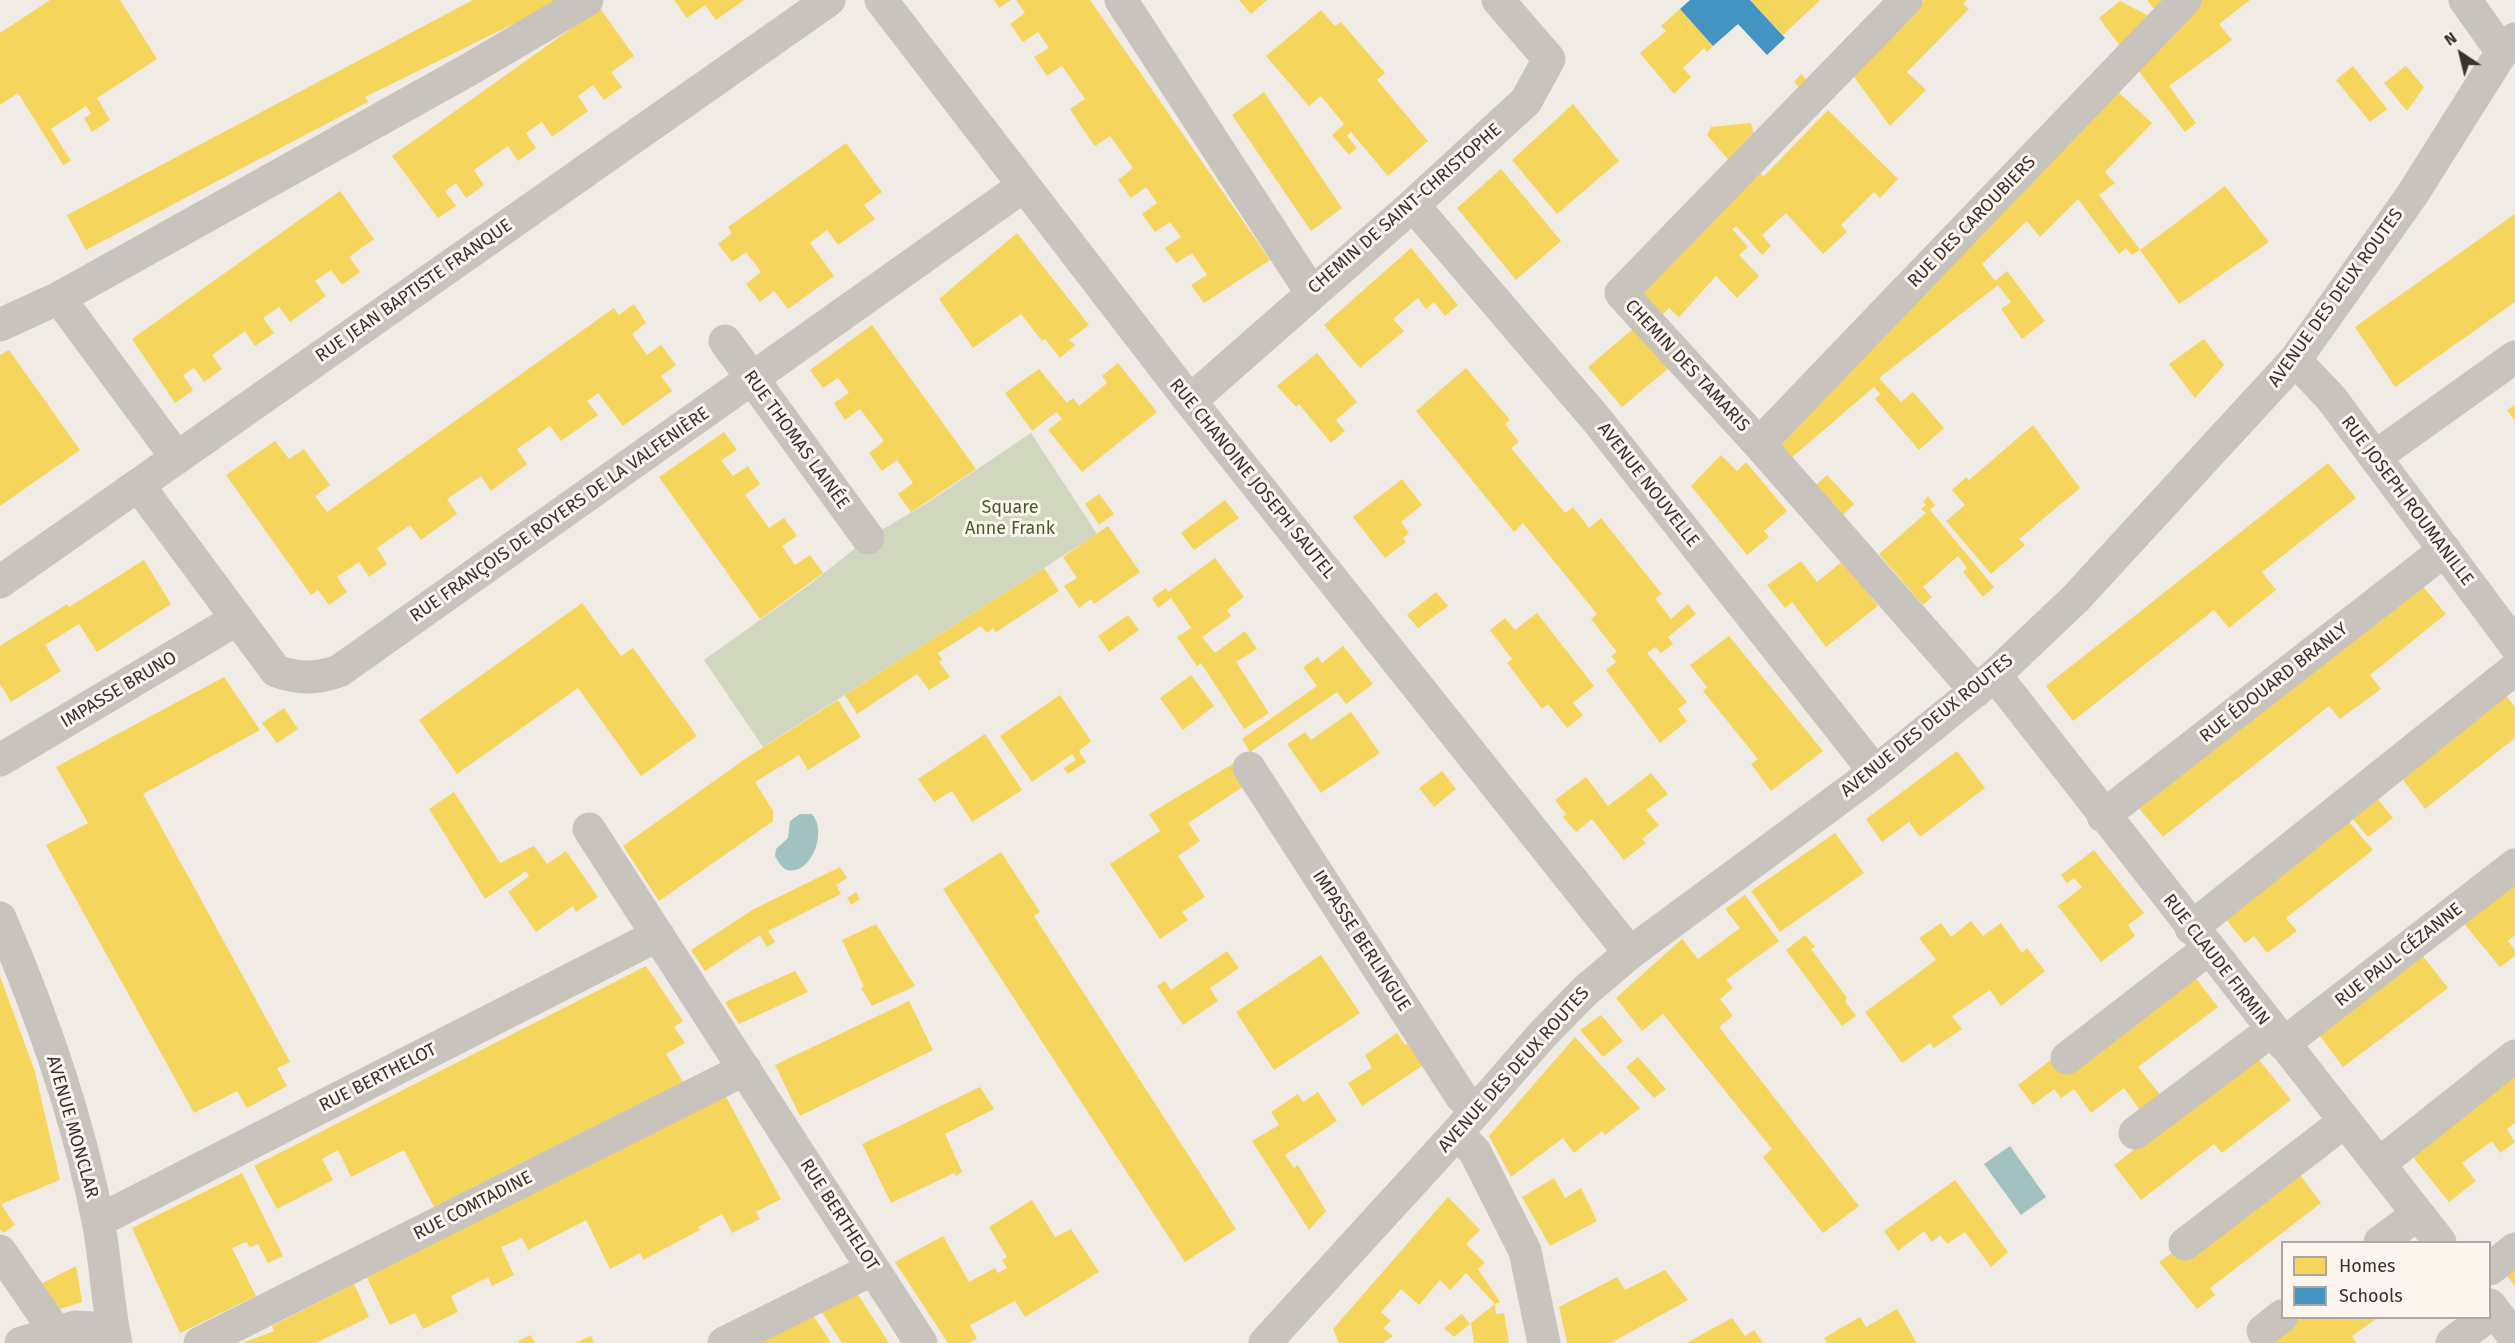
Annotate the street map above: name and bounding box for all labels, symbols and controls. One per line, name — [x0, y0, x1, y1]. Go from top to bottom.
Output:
north arrow — [2431, 24, 2491, 84]
text: N — [2441, 28, 2460, 50]
street label: CHEMIN DE SAINT-CHRISTOPHE — [1304, 119, 1506, 299]
street label: RUE DES CAROUBIERS — [1904, 152, 2040, 292]
street label: AVENUE DES DEUX ROUTES — [2264, 205, 2408, 391]
street label: RUE JEAN BAPTISTE FRANQUE — [312, 215, 516, 367]
street label: CHEMIN DES TAMARIS — [1620, 295, 1754, 437]
street label: RUE THOMAS LAINÉE — [738, 367, 854, 513]
street label: RUE CHANOINE JOSEPH SAUTEL — [1165, 375, 1339, 583]
street label: RUE FRANÇOIS DE ROYERS DE LA VALFENIÈRE — [406, 403, 714, 627]
street label: RUE JOSEPH ROUMANILLE — [2336, 412, 2478, 590]
street label: AVENUE NOUVELLE — [1593, 418, 1703, 552]
park label: Square Anne Frank — [965, 497, 1055, 540]
street label: RUE ÉDOUARD BRANLY — [2196, 619, 2352, 747]
street label: IMPASSE BRUNO — [57, 647, 181, 733]
street label: AVENUE DES DEUX ROUTES — [1837, 650, 2017, 802]
street label: IMPASSE BERLINGUE — [1307, 866, 1415, 1016]
street label: RUE CLAUDE FIRMIN — [2158, 890, 2274, 1030]
street label: RUE PAUL CÉZANNE — [2331, 899, 2467, 1011]
street label: AVENUE DES DEUX ROUTES — [1434, 983, 1594, 1157]
street label: RUE BERTHELOT — [316, 1039, 440, 1117]
street label: AVENUE MONCLAR — [41, 1053, 103, 1201]
street label: RUE BERTHELOT — [795, 1155, 883, 1275]
street label: RUE COMTADINE — [410, 1167, 536, 1245]
legend — [2281, 1241, 2491, 1319]
text: Homes — [2339, 1255, 2395, 1277]
text: Schools — [2339, 1285, 2403, 1307]

